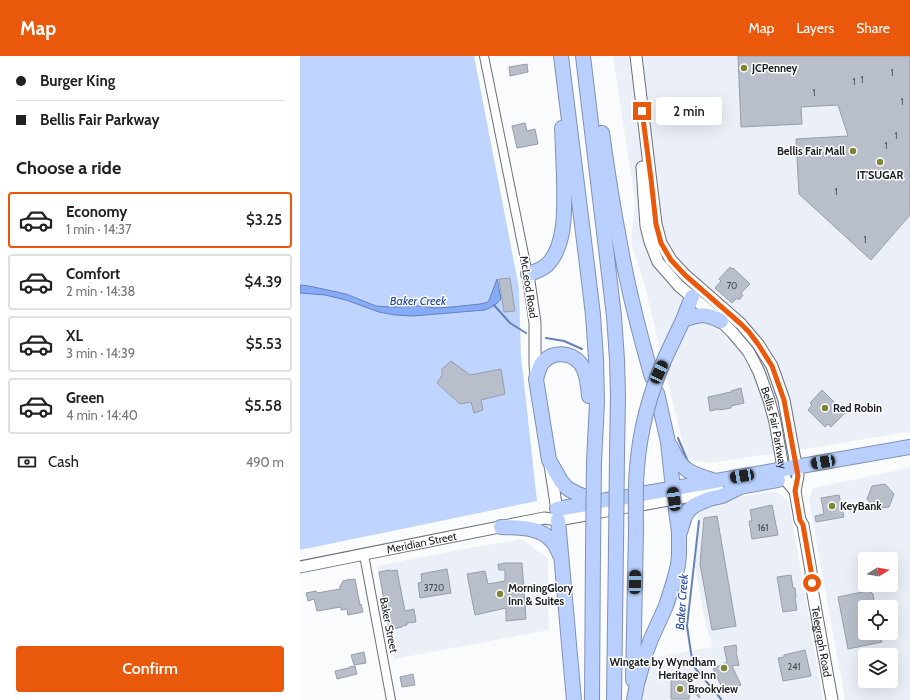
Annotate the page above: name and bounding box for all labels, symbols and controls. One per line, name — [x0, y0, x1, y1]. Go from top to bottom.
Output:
text: Map — [20, 17, 56, 40]
text: Map — [749, 19, 774, 37]
text: Layers — [796, 19, 834, 37]
text: Share — [856, 19, 890, 37]
place label: JCPenney — [751, 61, 798, 75]
marker: JCPenney — [739, 63, 749, 73]
house number: 1 — [891, 67, 894, 78]
text: Burger King — [40, 72, 115, 90]
house number: 1 — [861, 74, 864, 85]
house number: 1 — [853, 76, 856, 87]
house number: 1 — [813, 87, 816, 98]
house number: 1 — [901, 96, 904, 107]
callout: 2 min — [656, 97, 722, 125]
route end — [633, 102, 651, 120]
text: 2 min — [673, 103, 705, 119]
text: Bellis Fair Parkway — [40, 111, 160, 129]
house number: 1 — [895, 130, 898, 141]
house number: 1 — [885, 140, 888, 151]
place label: Bellis Fair Mall — [777, 144, 845, 158]
marker: Bellis Fair Mall — [848, 146, 858, 156]
text: Choose a ride — [16, 157, 121, 179]
marker: IT'SUGAR — [875, 157, 885, 167]
place label: IT'SUGAR — [857, 168, 903, 182]
house number: 1 — [835, 186, 838, 197]
icon: car — [18, 202, 54, 238]
text: Economy — [66, 203, 127, 221]
text: $3.25 — [246, 211, 282, 229]
text: 1 min · 14:37 — [66, 221, 132, 237]
house number: 1 — [864, 234, 867, 245]
street label: McLeod Road — [517, 255, 541, 319]
icon: car — [18, 264, 54, 300]
text: Comfort — [66, 265, 120, 283]
text: $4.39 — [244, 273, 282, 291]
house number: 70 — [727, 280, 737, 291]
text: 2 min · 14:38 — [66, 283, 135, 299]
water label: Baker Creek — [390, 293, 447, 308]
icon: car — [18, 326, 54, 362]
text: XL — [66, 327, 83, 345]
text: $5.53 — [246, 335, 282, 353]
text: 3 min · 14:39 — [66, 345, 135, 361]
car — [648, 359, 670, 385]
street label: Bellis Fair Parkway — [758, 385, 790, 471]
icon: car — [18, 388, 54, 424]
text: Green — [66, 389, 104, 407]
text: $5.58 — [245, 397, 282, 415]
place label: Red Robin — [833, 401, 882, 415]
marker: Red Robin — [820, 403, 830, 413]
text: 4 min · 14:40 — [66, 407, 138, 423]
icon: cash — [16, 451, 38, 473]
text: Cash — [48, 453, 79, 471]
text: 490 m — [246, 454, 284, 470]
car — [810, 454, 836, 470]
car — [729, 468, 755, 484]
car — [666, 486, 682, 512]
place label: KeyBank — [840, 499, 882, 513]
marker: KeyBank — [827, 501, 837, 511]
house number: 161 — [758, 522, 769, 533]
street label: Meridian Street — [385, 529, 458, 556]
north arrow — [858, 552, 898, 592]
map controls — [858, 552, 898, 688]
car — [629, 570, 641, 594]
water label: Baker Creek — [672, 572, 691, 631]
route start — [803, 574, 821, 592]
place label: MorningGlory Inn & Suites — [508, 581, 573, 608]
house number: 3720 — [424, 582, 444, 593]
marker: MorningGlory Inn & Suites — [495, 589, 505, 599]
street label: Baker Street — [377, 596, 401, 654]
button: locate — [858, 600, 898, 640]
street label: Telegraph Road — [808, 605, 835, 678]
button: Confirm — [16, 646, 284, 692]
button: layers — [858, 648, 898, 688]
place label: Wingate by Wyndham Heritage Inn — [610, 655, 716, 682]
house number: 241 — [788, 661, 800, 672]
marker: Wingate by Wyndham Heritage Inn — [719, 663, 729, 673]
place label: Brookview — [688, 682, 738, 696]
marker: Brookview — [675, 684, 685, 694]

